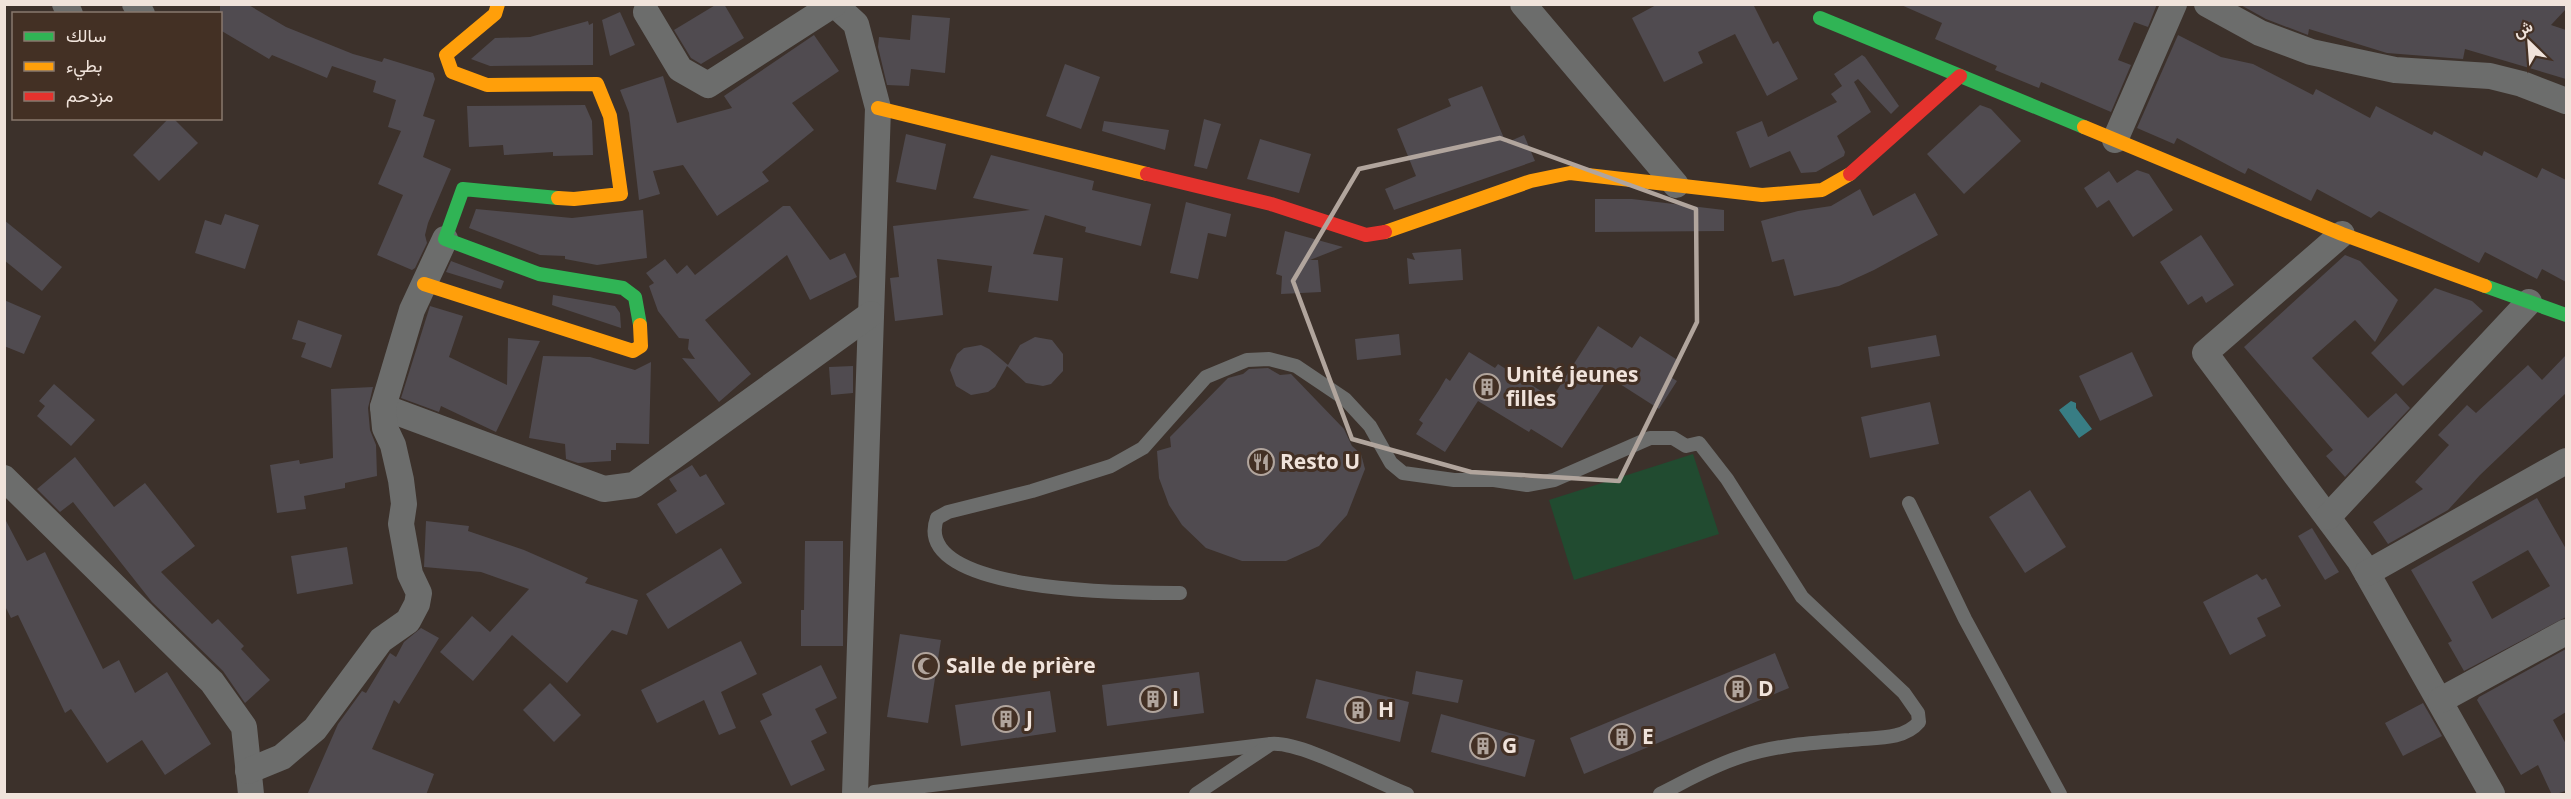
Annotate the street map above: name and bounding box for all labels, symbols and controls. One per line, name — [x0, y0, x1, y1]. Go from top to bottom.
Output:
legend — [12, 12, 222, 120]
north arrow — [2499, 12, 2559, 72]
text: ش — [2509, 14, 2536, 42]
text: سالك — [66, 23, 106, 47]
text: بطيء — [66, 53, 102, 81]
text: مزدحم — [66, 83, 113, 108]
place label: Unité jeunes filles — [1506, 360, 1638, 412]
building icon: Unité jeunes filles — [1472, 372, 1502, 402]
restaurant icon: Resto U — [1246, 447, 1276, 477]
place label: Resto U — [1280, 447, 1360, 475]
mosque icon: Salle de prière — [911, 651, 941, 681]
place label: Salle de prière — [946, 651, 1096, 679]
building icon: D — [1723, 674, 1753, 704]
place label: D — [1758, 674, 1774, 702]
building icon: I — [1138, 684, 1168, 714]
place label: I — [1172, 684, 1179, 712]
building icon: H — [1343, 695, 1373, 725]
place label: H — [1378, 695, 1394, 723]
building icon: J — [991, 704, 1021, 734]
place label: J — [1024, 704, 1033, 732]
building icon: E — [1607, 722, 1637, 752]
place label: E — [1642, 722, 1654, 750]
building icon: G — [1468, 731, 1498, 761]
place label: G — [1502, 731, 1517, 759]

